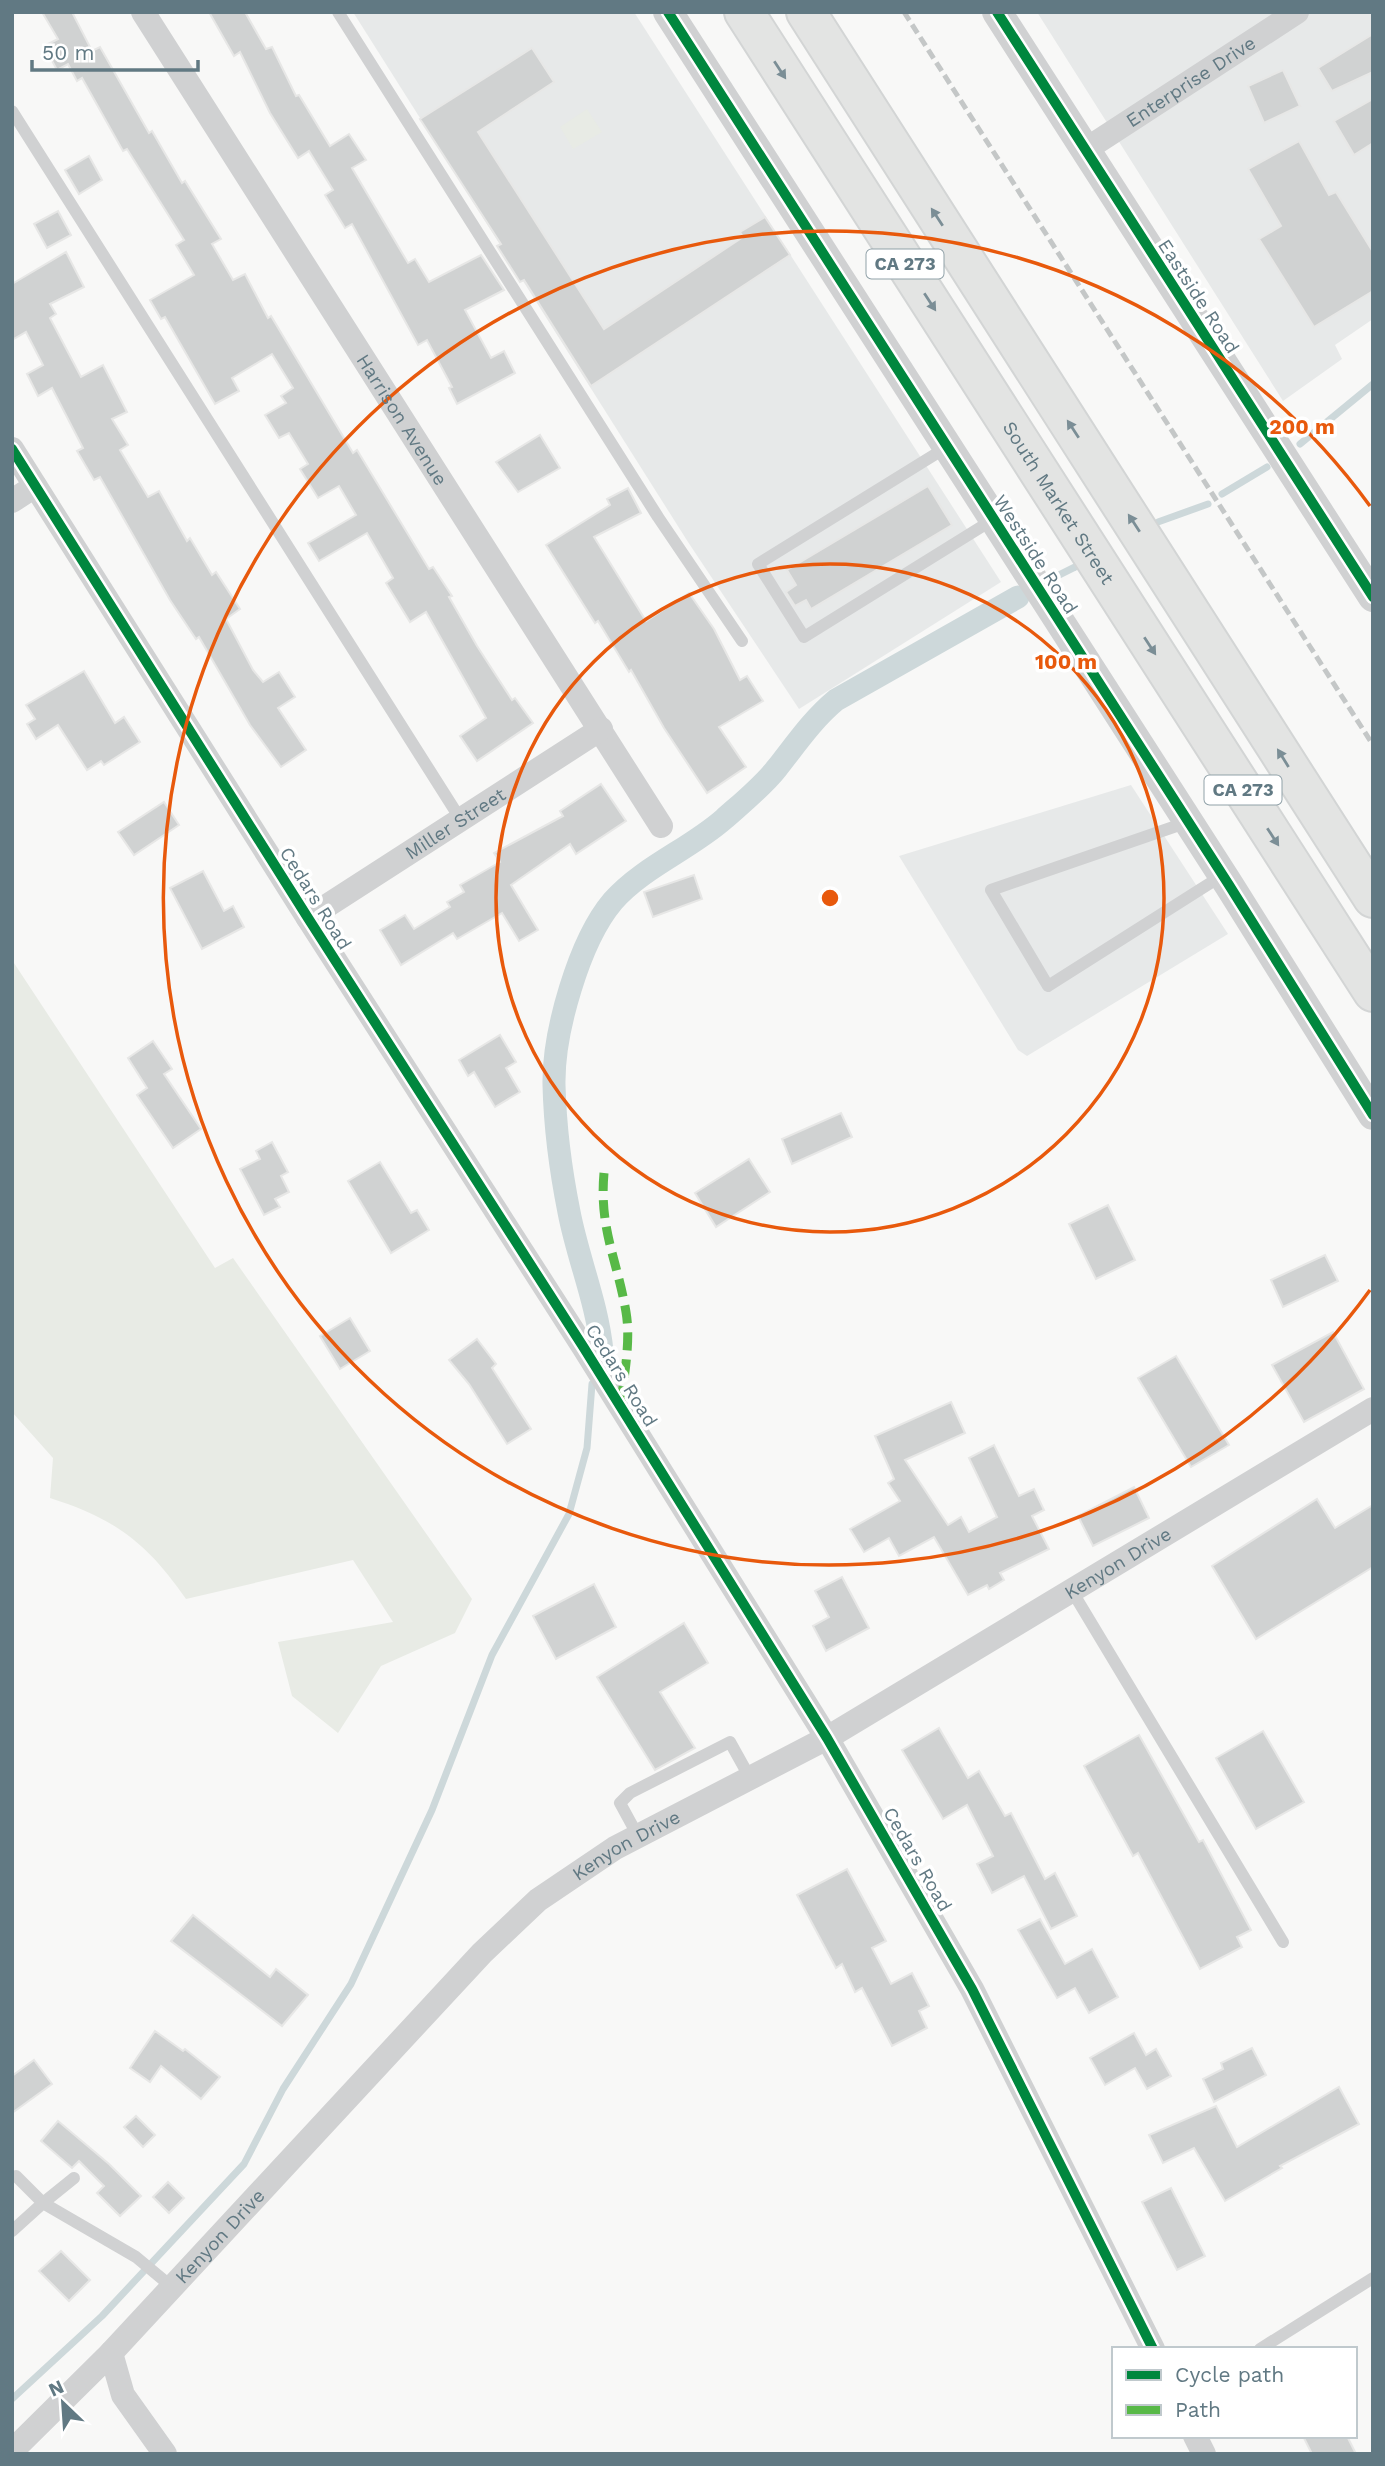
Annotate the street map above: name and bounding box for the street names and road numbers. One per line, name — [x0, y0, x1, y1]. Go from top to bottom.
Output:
street label: Enterprise Drive — [1122, 31, 1260, 132]
street label: Eastside Road — [1153, 235, 1244, 358]
road number: CA 273 — [866, 250, 944, 278]
street label: Harrison Avenue — [352, 350, 452, 490]
street label: South Market Street — [998, 417, 1119, 589]
street label: Westside Road — [989, 490, 1083, 618]
road number: CA 273 — [1204, 776, 1282, 804]
street label: Miller Street — [401, 783, 510, 864]
street label: Cedars Road — [275, 843, 356, 954]
street label: Cedars Road — [581, 1320, 662, 1431]
street label: Kenyon Drive — [1060, 1522, 1176, 1604]
street label: Cedars Road — [878, 1803, 957, 1916]
street label: Kenyon Drive — [568, 1805, 684, 1886]
street label: Kenyon Drive — [170, 2184, 270, 2288]

